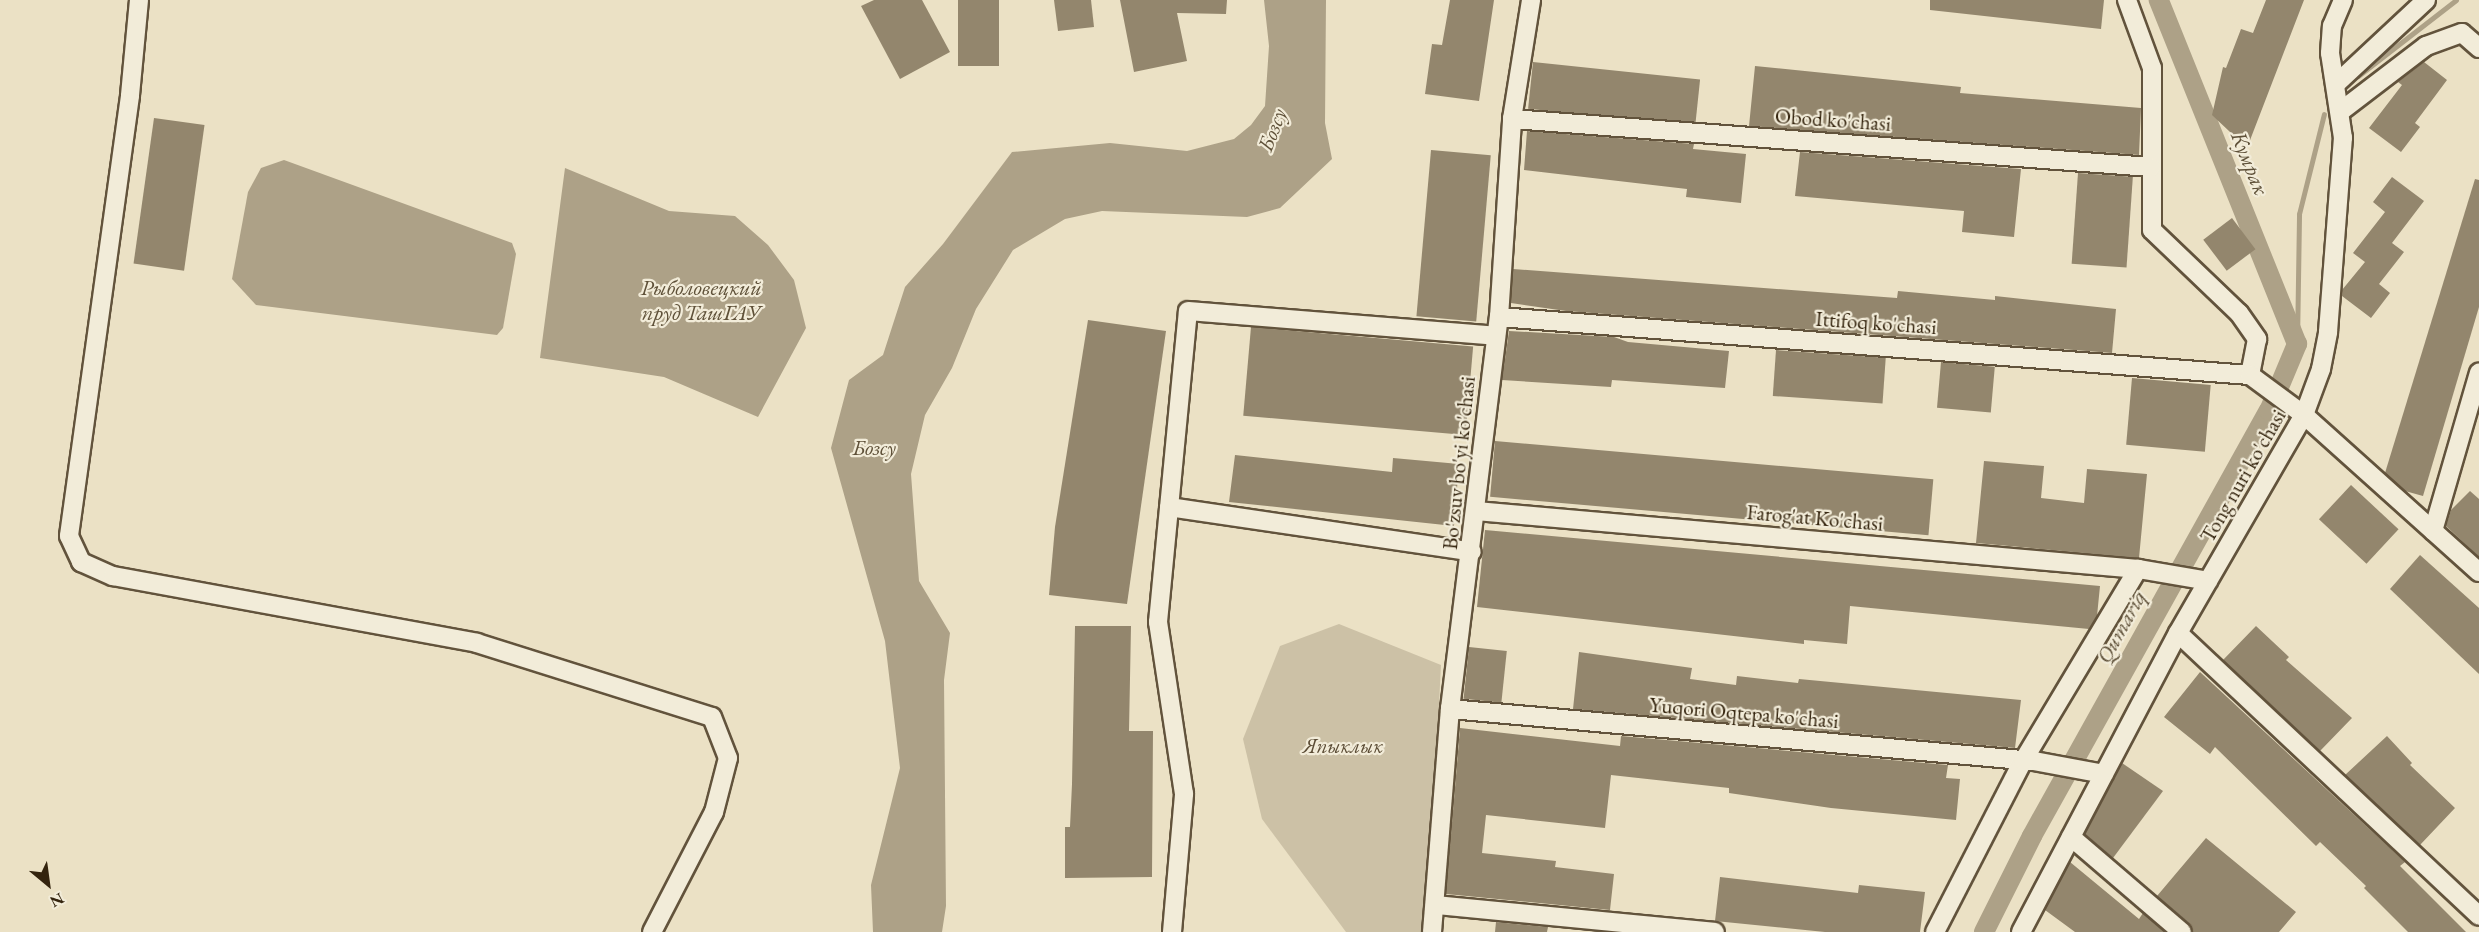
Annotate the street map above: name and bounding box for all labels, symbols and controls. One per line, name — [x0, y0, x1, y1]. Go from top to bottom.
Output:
street label: Obod ko'chasi — [1774, 103, 1892, 137]
water label: Бозсу — [1252, 105, 1292, 155]
water label: Кумрак — [2225, 127, 2275, 199]
water label: Рыболовецкий пруд ТашГАУ — [640, 274, 762, 326]
street label: Ittifoq ko'chasi — [1815, 306, 1937, 340]
street label: Bo'zsuv bo'yi ko'chasi — [1437, 375, 1481, 551]
street label: Tong nuri ko'chasi — [2195, 405, 2291, 547]
water label: Бозсу — [852, 435, 896, 461]
street label: Farog'at Ko'chasi — [1746, 499, 1884, 537]
water label: Qumariq — [2090, 586, 2152, 668]
street label: Yuqori Oqtepa ko'chasi — [1648, 692, 1840, 734]
park label: Япыклык — [1303, 733, 1383, 759]
north arrow — [18, 854, 78, 914]
text: N — [46, 888, 68, 913]

